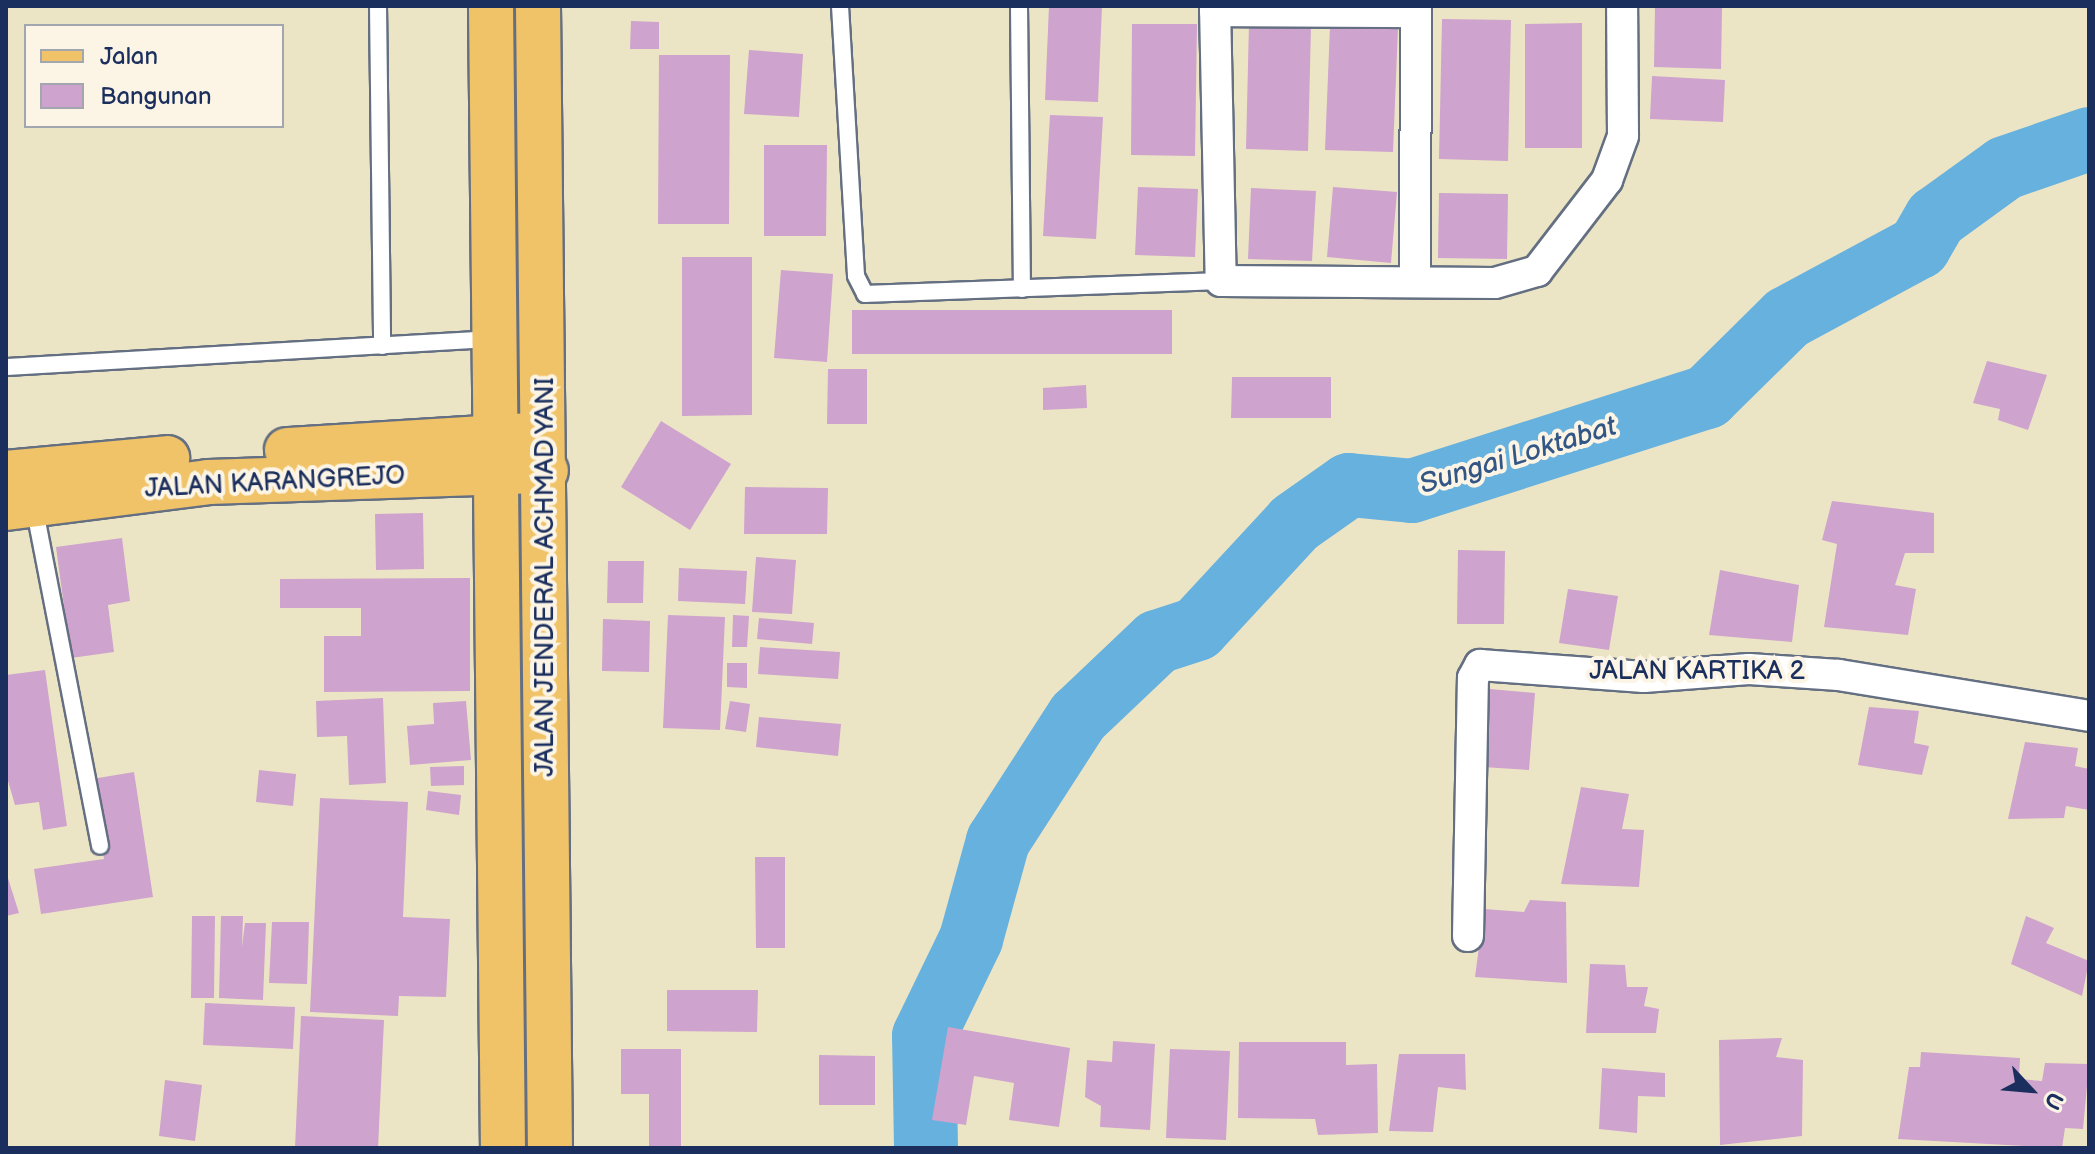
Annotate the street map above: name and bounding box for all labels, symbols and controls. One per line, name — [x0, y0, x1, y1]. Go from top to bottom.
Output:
legend — [24, 24, 284, 128]
text: Jalan — [100, 42, 158, 71]
text: Bangunan — [100, 82, 211, 111]
street label: JALAN JENDERAL ACHMAD YANI — [530, 376, 562, 778]
water label: Sungai Loktabat — [1415, 410, 1621, 502]
street label: JALAN KARANGREJO — [144, 461, 406, 505]
street label: JALAN KARTIKA 2 — [1589, 656, 1805, 688]
north arrow — [1991, 1050, 2071, 1130]
text: U — [2037, 1088, 2069, 1114]

